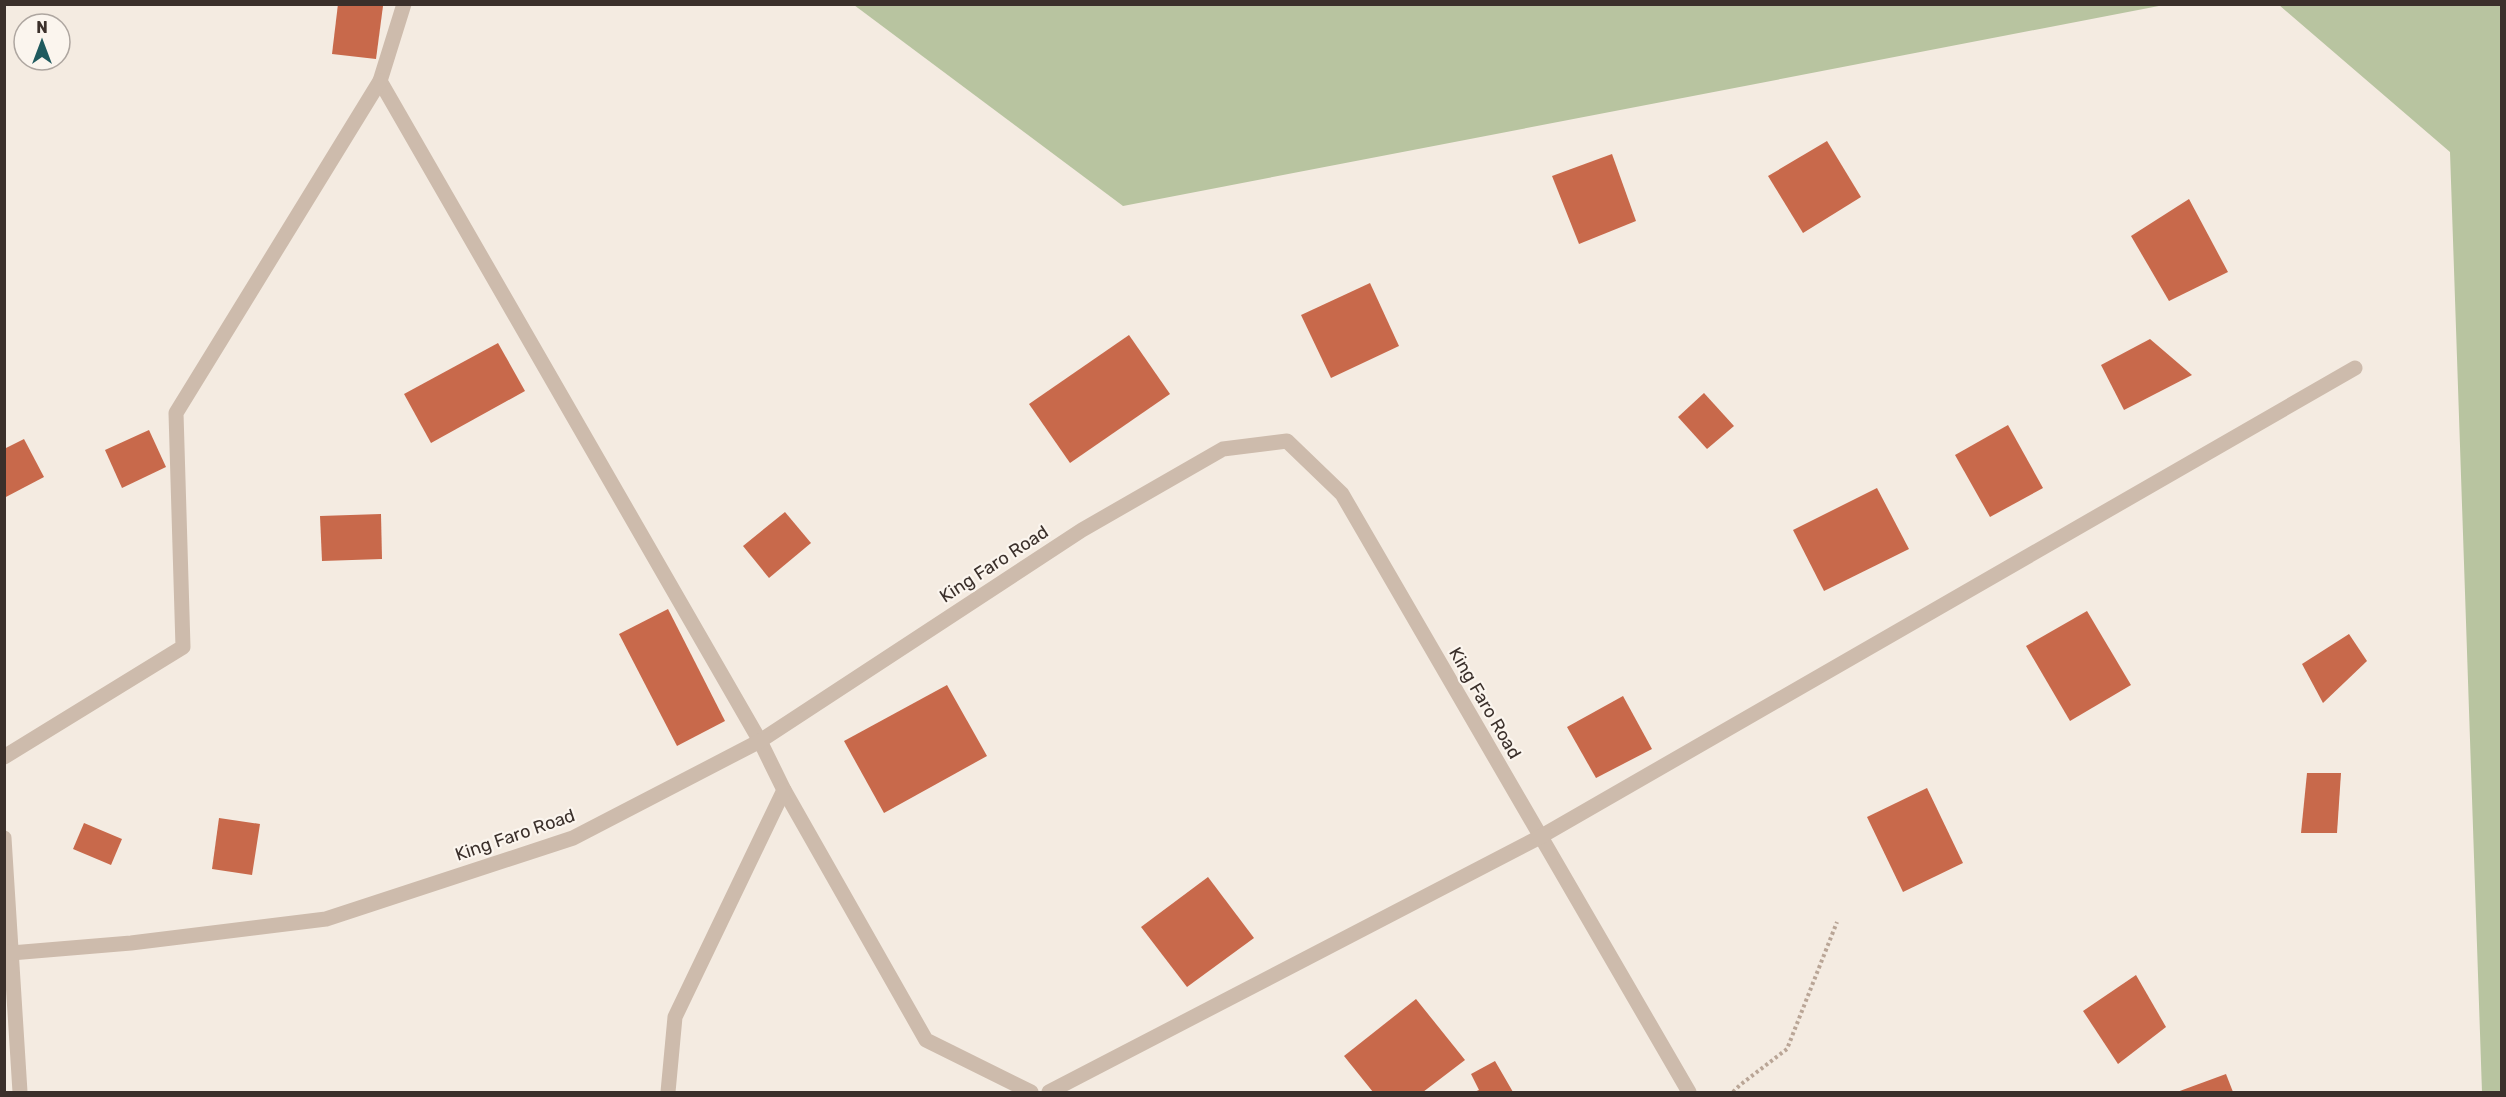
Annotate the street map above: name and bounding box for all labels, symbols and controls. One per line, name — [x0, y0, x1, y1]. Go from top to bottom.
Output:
north arrow — [12, 12, 72, 72]
text: N — [36, 18, 48, 37]
street label: King Faro Road — [935, 521, 1053, 607]
street label: King Faro Road — [1444, 643, 1526, 763]
street label: King Faro Road — [452, 804, 578, 866]

